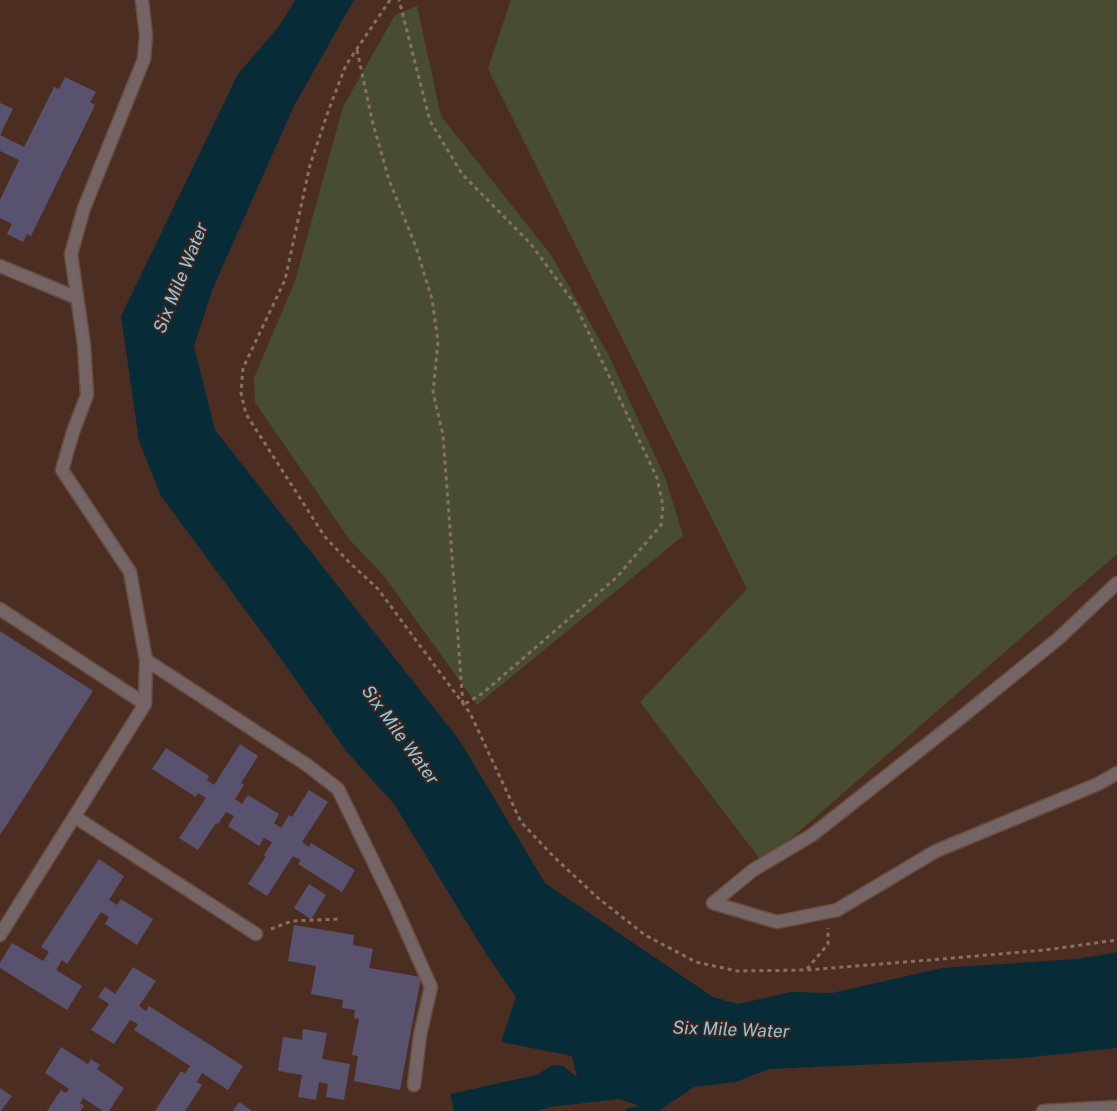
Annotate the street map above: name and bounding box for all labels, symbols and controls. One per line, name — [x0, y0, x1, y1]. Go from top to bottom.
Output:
water label: Six Mile Water — [149, 220, 213, 336]
water label: Six Mile Water — [357, 681, 443, 789]
water label: Six Mile Water — [672, 1017, 790, 1043]

